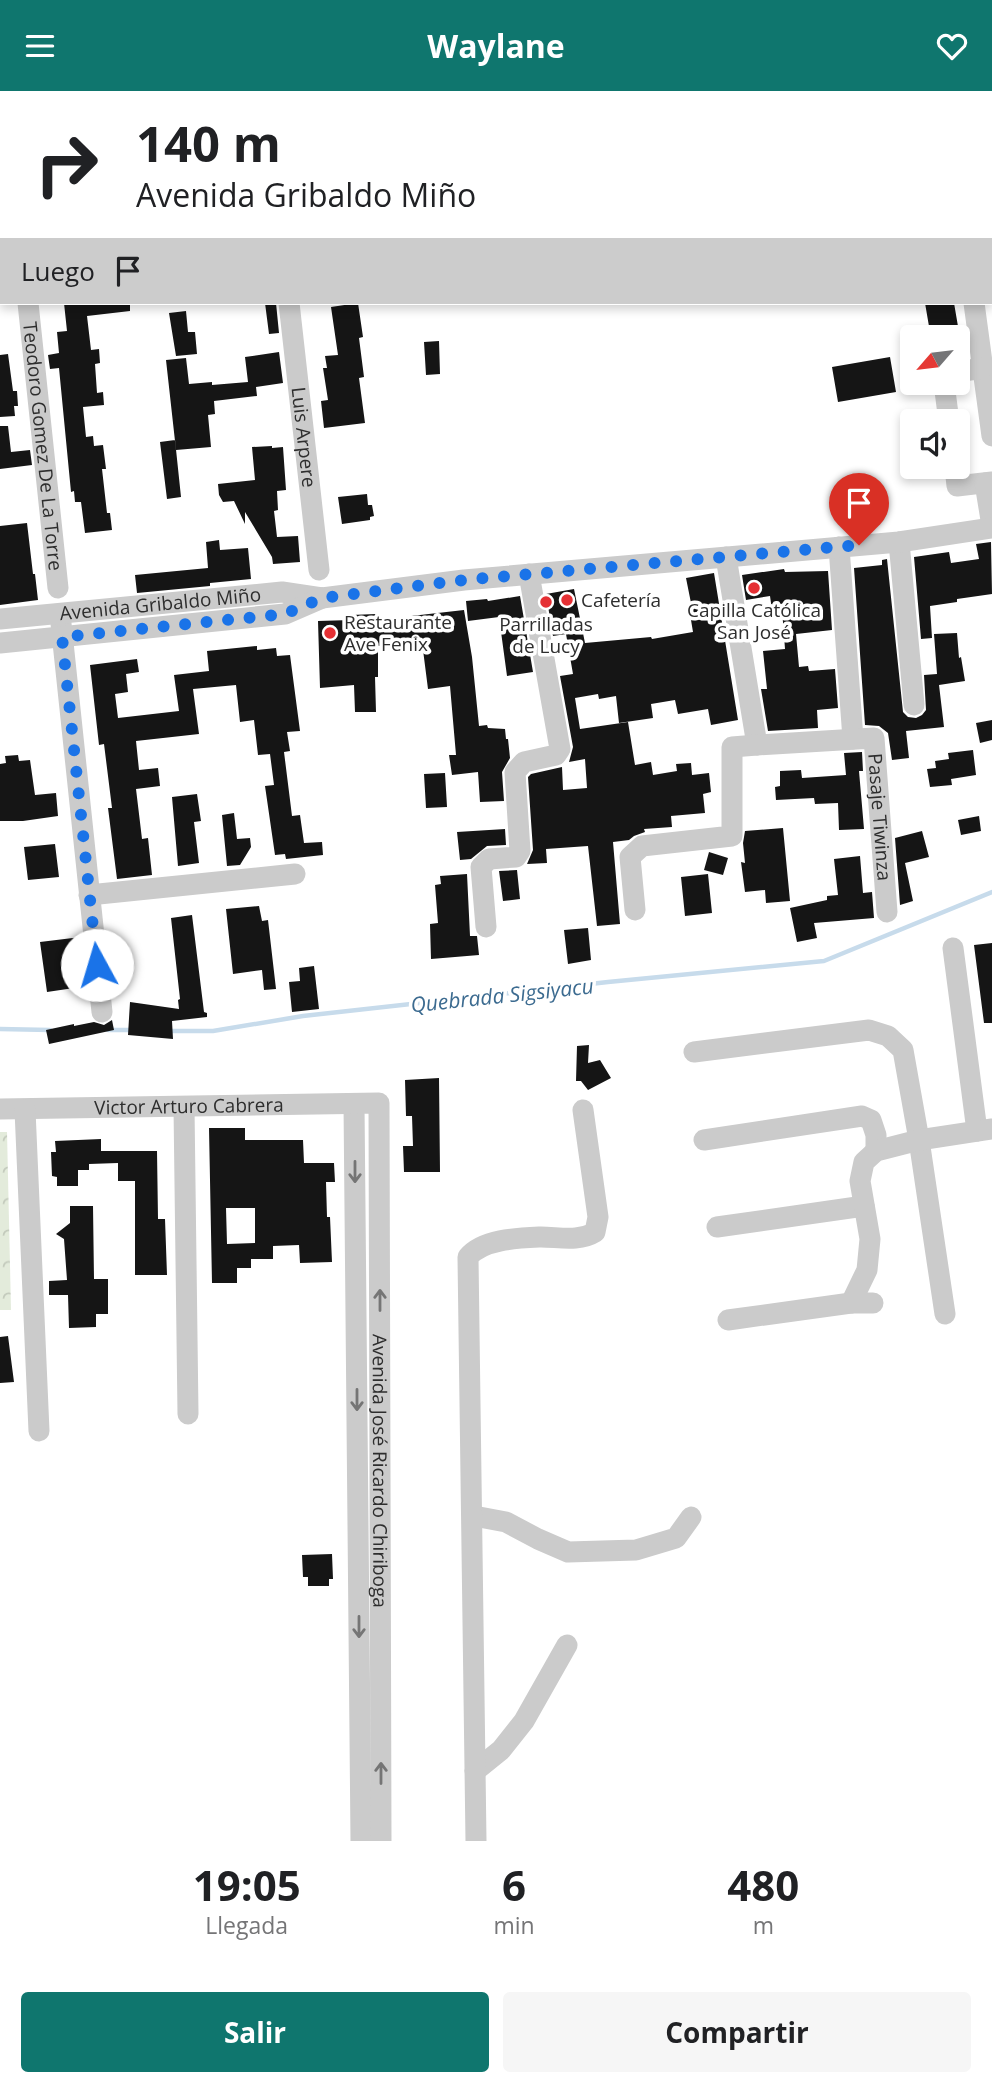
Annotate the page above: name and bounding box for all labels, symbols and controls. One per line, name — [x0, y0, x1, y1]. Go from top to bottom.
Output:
text: Waylane — [427, 24, 565, 67]
icon: menu — [21, 27, 59, 65]
icon: heart — [933, 27, 971, 65]
text: 140 m — [136, 110, 281, 176]
icon: right — [21, 119, 112, 210]
text: Avenida Gribaldo Miño — [136, 173, 476, 216]
icon: arrive — [109, 252, 147, 290]
text: Luego — [21, 253, 95, 289]
street label: Teodoro Gomez De La Torre — [17, 320, 69, 572]
north arrow — [900, 325, 970, 395]
map controls — [900, 325, 970, 479]
street label: Luis Arpere — [286, 386, 323, 489]
button: sound — [900, 409, 970, 479]
pin — [829, 473, 889, 545]
icon: arrive — [840, 484, 878, 522]
marker: Capilla Católica San José — [746, 580, 762, 596]
street label: Avenida Gribaldo Miño — [58, 581, 262, 626]
place label: Cafetería — [581, 587, 661, 613]
marker: Cafetería — [559, 592, 575, 608]
marker: Parrilladas de Lucy — [538, 594, 554, 610]
place label: Capilla Católica San José — [687, 597, 821, 645]
place label: Restaurante Ave Fenix — [344, 609, 452, 657]
place label: Parrilladas de Lucy — [499, 611, 593, 659]
marker: Restaurante Ave Fenix — [322, 625, 338, 641]
street label: Pasaje Tiwinza — [862, 752, 898, 882]
position arrow — [60, 928, 134, 1002]
water label: Quebrada Sigsiyacu — [409, 971, 595, 1019]
street label: Victor Arturo Cabrera — [94, 1092, 284, 1121]
one-way arrow — [348, 1161, 362, 1184]
one-way arrow — [373, 1289, 387, 1312]
street label: Avenida José Ricardo Chiriboga — [367, 1334, 393, 1608]
one-way arrow — [350, 1388, 364, 1411]
one-way arrow — [352, 1616, 366, 1639]
one-way arrow — [374, 1762, 388, 1785]
text: 19:05 — [193, 1856, 301, 1913]
text: 6 — [502, 1856, 526, 1913]
text: 480 — [727, 1856, 799, 1913]
text: Llegada — [205, 1909, 288, 1941]
text: min — [493, 1909, 535, 1941]
text: m — [753, 1909, 774, 1941]
button: Salir — [21, 1992, 489, 2072]
button: Compartir — [503, 1992, 971, 2072]

